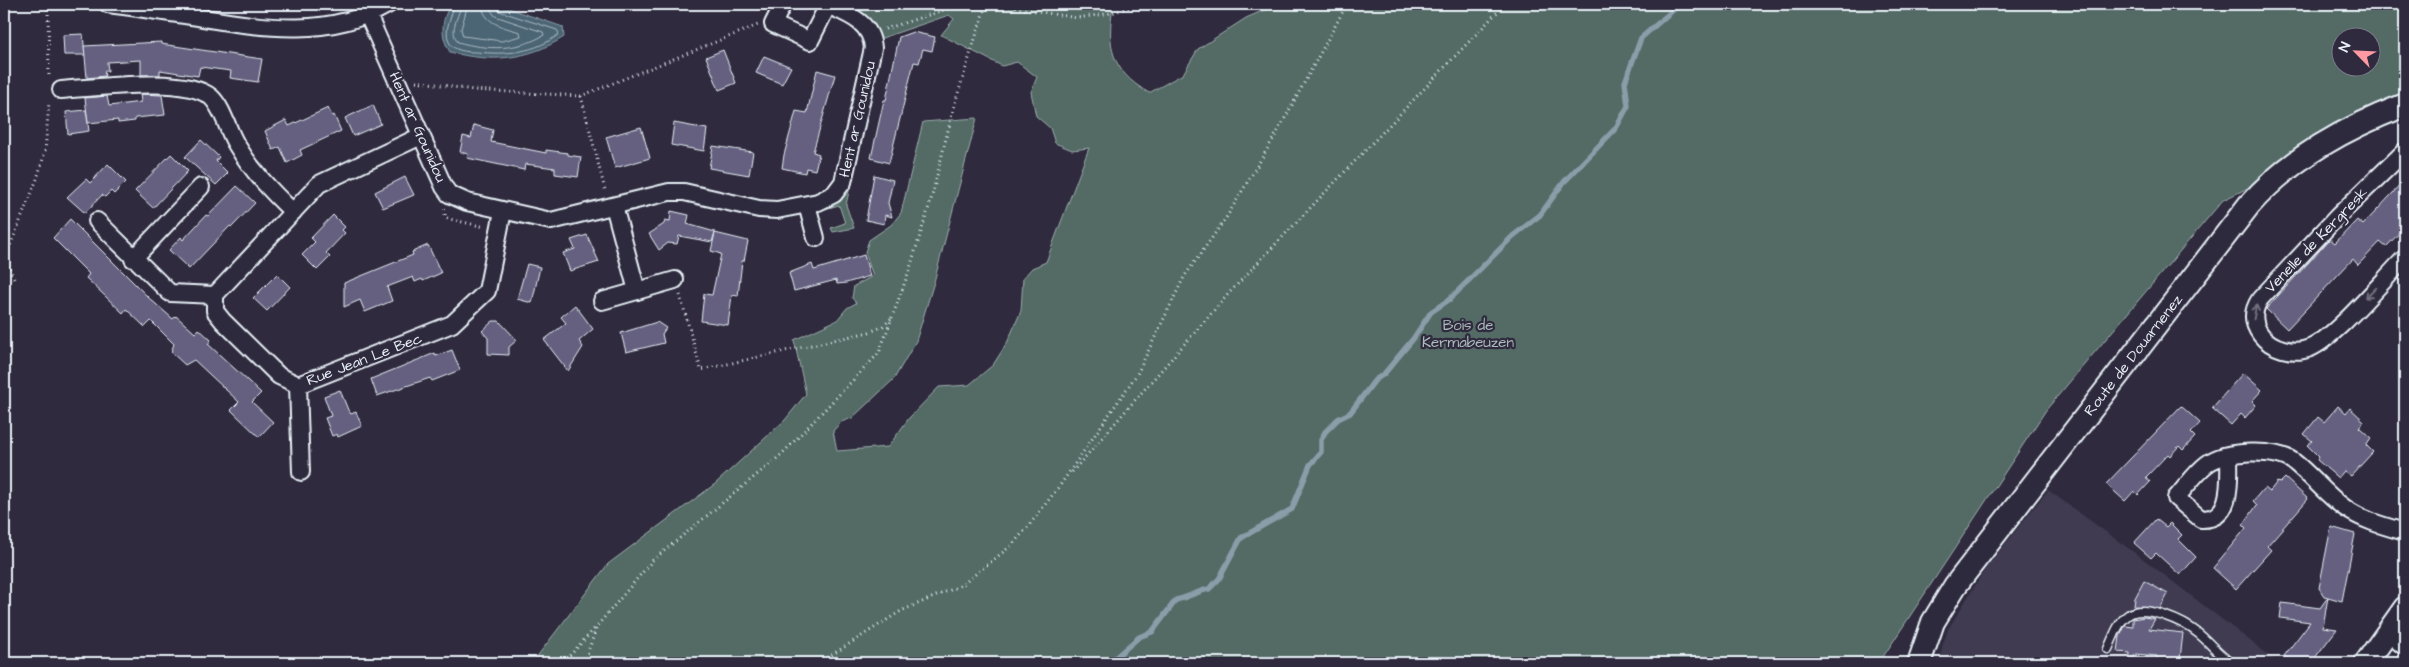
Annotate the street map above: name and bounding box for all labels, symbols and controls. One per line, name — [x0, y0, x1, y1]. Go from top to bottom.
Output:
north arrow — [2332, 28, 2382, 78]
text: N — [2334, 39, 2356, 55]
street label: Hent ar Gounidou — [834, 59, 881, 179]
street label: Hent ar Gounidou — [384, 69, 451, 186]
street label: Venelle de Kergresk — [2260, 183, 2373, 299]
one-way arrow — [2365, 287, 2377, 299]
street label: Route de Douarnenez — [2079, 290, 2188, 421]
one-way arrow — [2251, 304, 2261, 320]
park label: Bois de Kermabeuzen — [1422, 315, 1514, 353]
street label: Rue Jean Le Bec — [303, 328, 426, 391]

